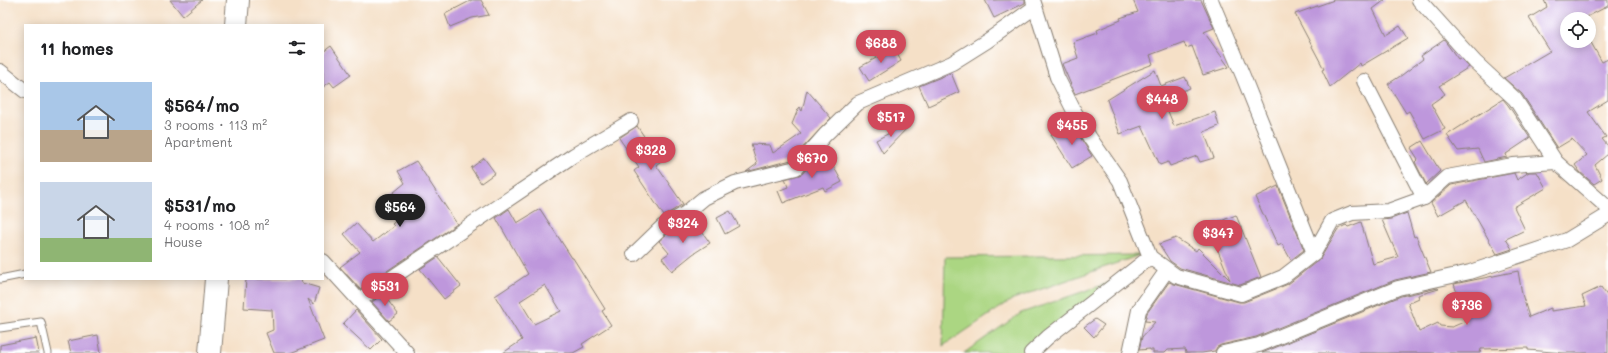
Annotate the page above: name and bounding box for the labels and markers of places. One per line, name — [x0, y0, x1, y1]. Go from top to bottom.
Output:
pin: $688 — [857, 30, 905, 64]
pin: $448 — [1138, 86, 1186, 120]
pin: $517 — [867, 104, 915, 138]
pin: $455 — [1048, 112, 1096, 146]
pin: $328 — [627, 137, 675, 171]
pin: $670 — [788, 145, 836, 179]
pin: $564 — [376, 194, 424, 228]
pin: $324 — [659, 210, 707, 244]
pin: $347 — [1194, 220, 1242, 254]
pin: $531 — [361, 273, 409, 307]
pin: $736 — [1443, 292, 1491, 326]

